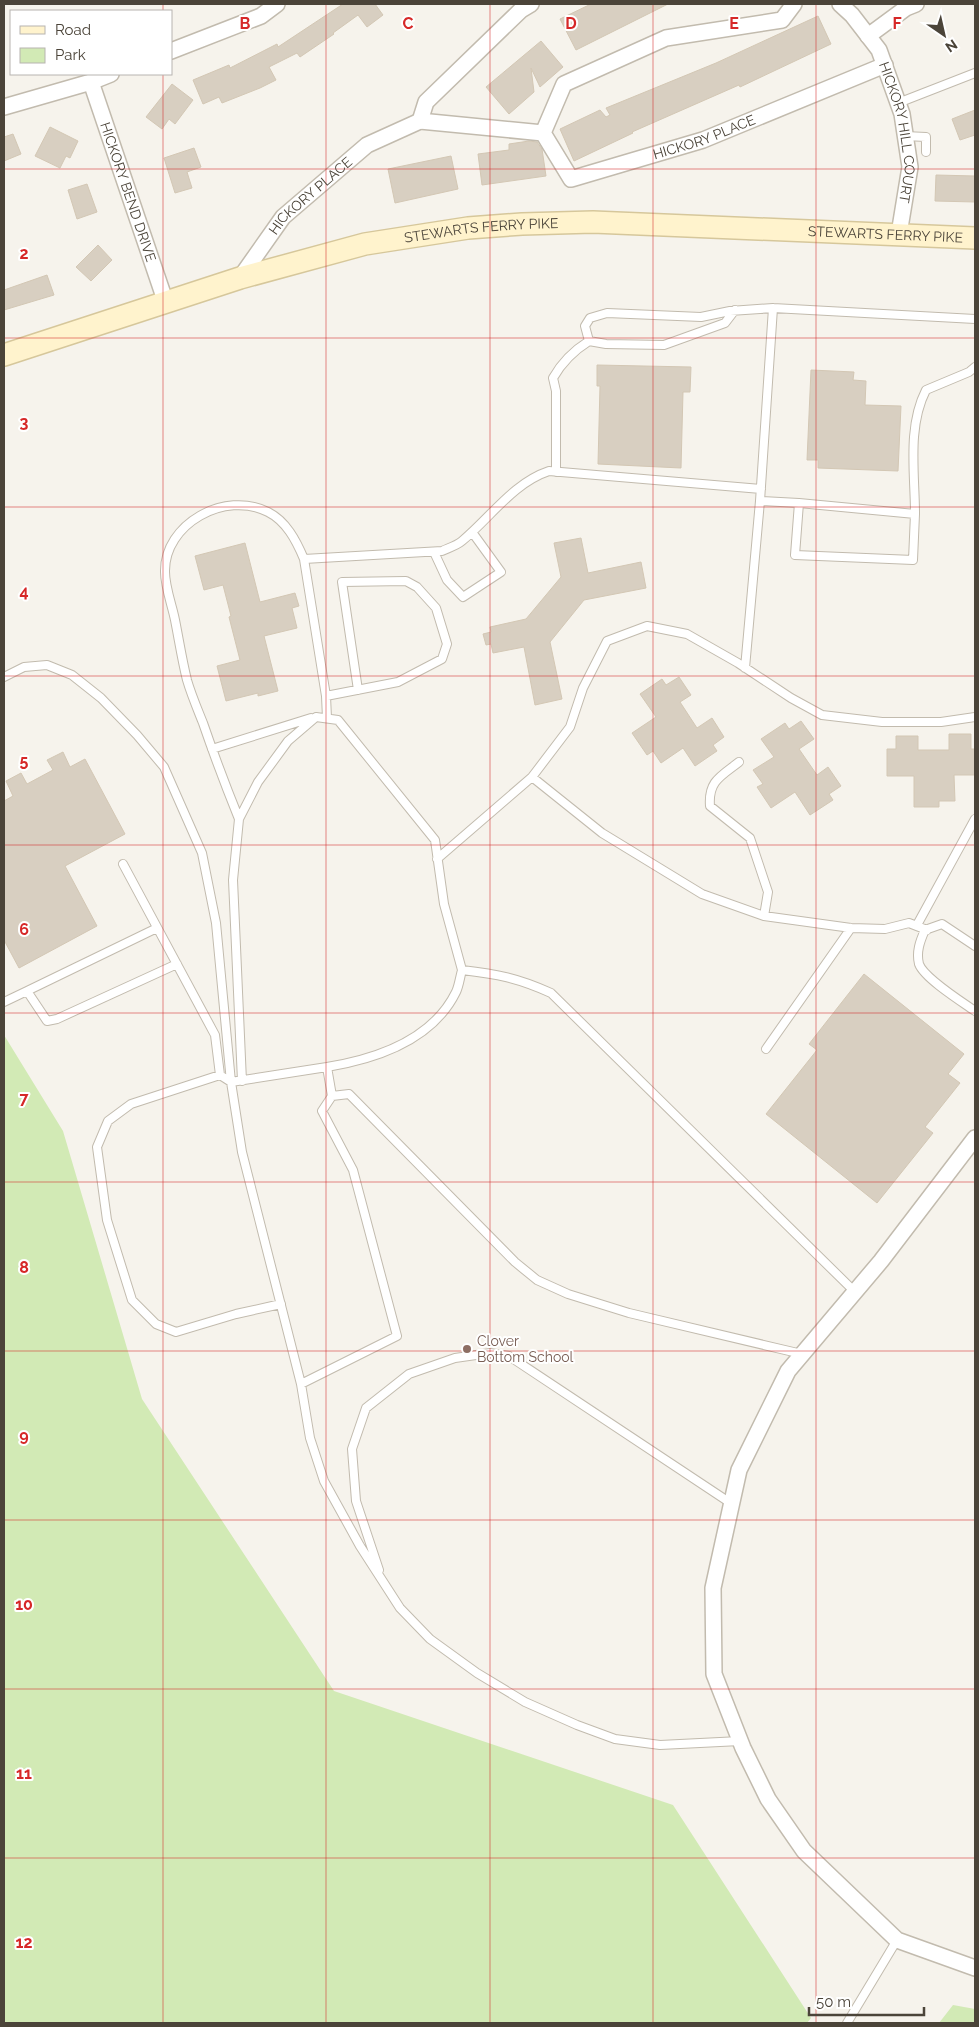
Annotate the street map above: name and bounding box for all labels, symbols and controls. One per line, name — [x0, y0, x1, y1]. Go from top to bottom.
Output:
legend — [10, 10, 172, 75]
north arrow — [919, 10, 969, 60]
text: B — [240, 14, 251, 33]
text: C — [403, 14, 414, 33]
text: D — [565, 14, 577, 33]
text: E — [729, 14, 739, 33]
text: F — [892, 14, 902, 33]
text: Road — [55, 21, 91, 39]
text: N — [942, 36, 960, 55]
text: Park — [55, 46, 86, 64]
street label: HICKORY HILL COURT — [876, 60, 918, 205]
street label: HICKORY PLACE — [651, 111, 758, 162]
street label: HICKORY BEND DRIVE — [97, 120, 159, 264]
street label: HICKORY PLACE — [265, 154, 355, 237]
street label: STEWARTS FERRY PIKE — [403, 215, 559, 246]
street label: STEWARTS FERRY PIKE — [808, 223, 963, 245]
text: 2 — [19, 244, 29, 263]
text: 3 — [20, 413, 29, 432]
text: 4 — [19, 582, 29, 601]
text: 5 — [20, 751, 29, 770]
text: 6 — [19, 920, 29, 939]
text: 7 — [20, 1089, 29, 1108]
text: 8 — [19, 1258, 29, 1277]
place label: Clover Bottom School — [477, 1333, 574, 1365]
marker: Clover Bottom School — [461, 1343, 473, 1355]
text: 9 — [19, 1426, 29, 1445]
text: 10 — [15, 1595, 33, 1614]
text: 11 — [16, 1764, 32, 1783]
text: 12 — [16, 1933, 32, 1952]
scale bar — [809, 1984, 924, 2016]
text: 50 m — [816, 1993, 851, 2011]

